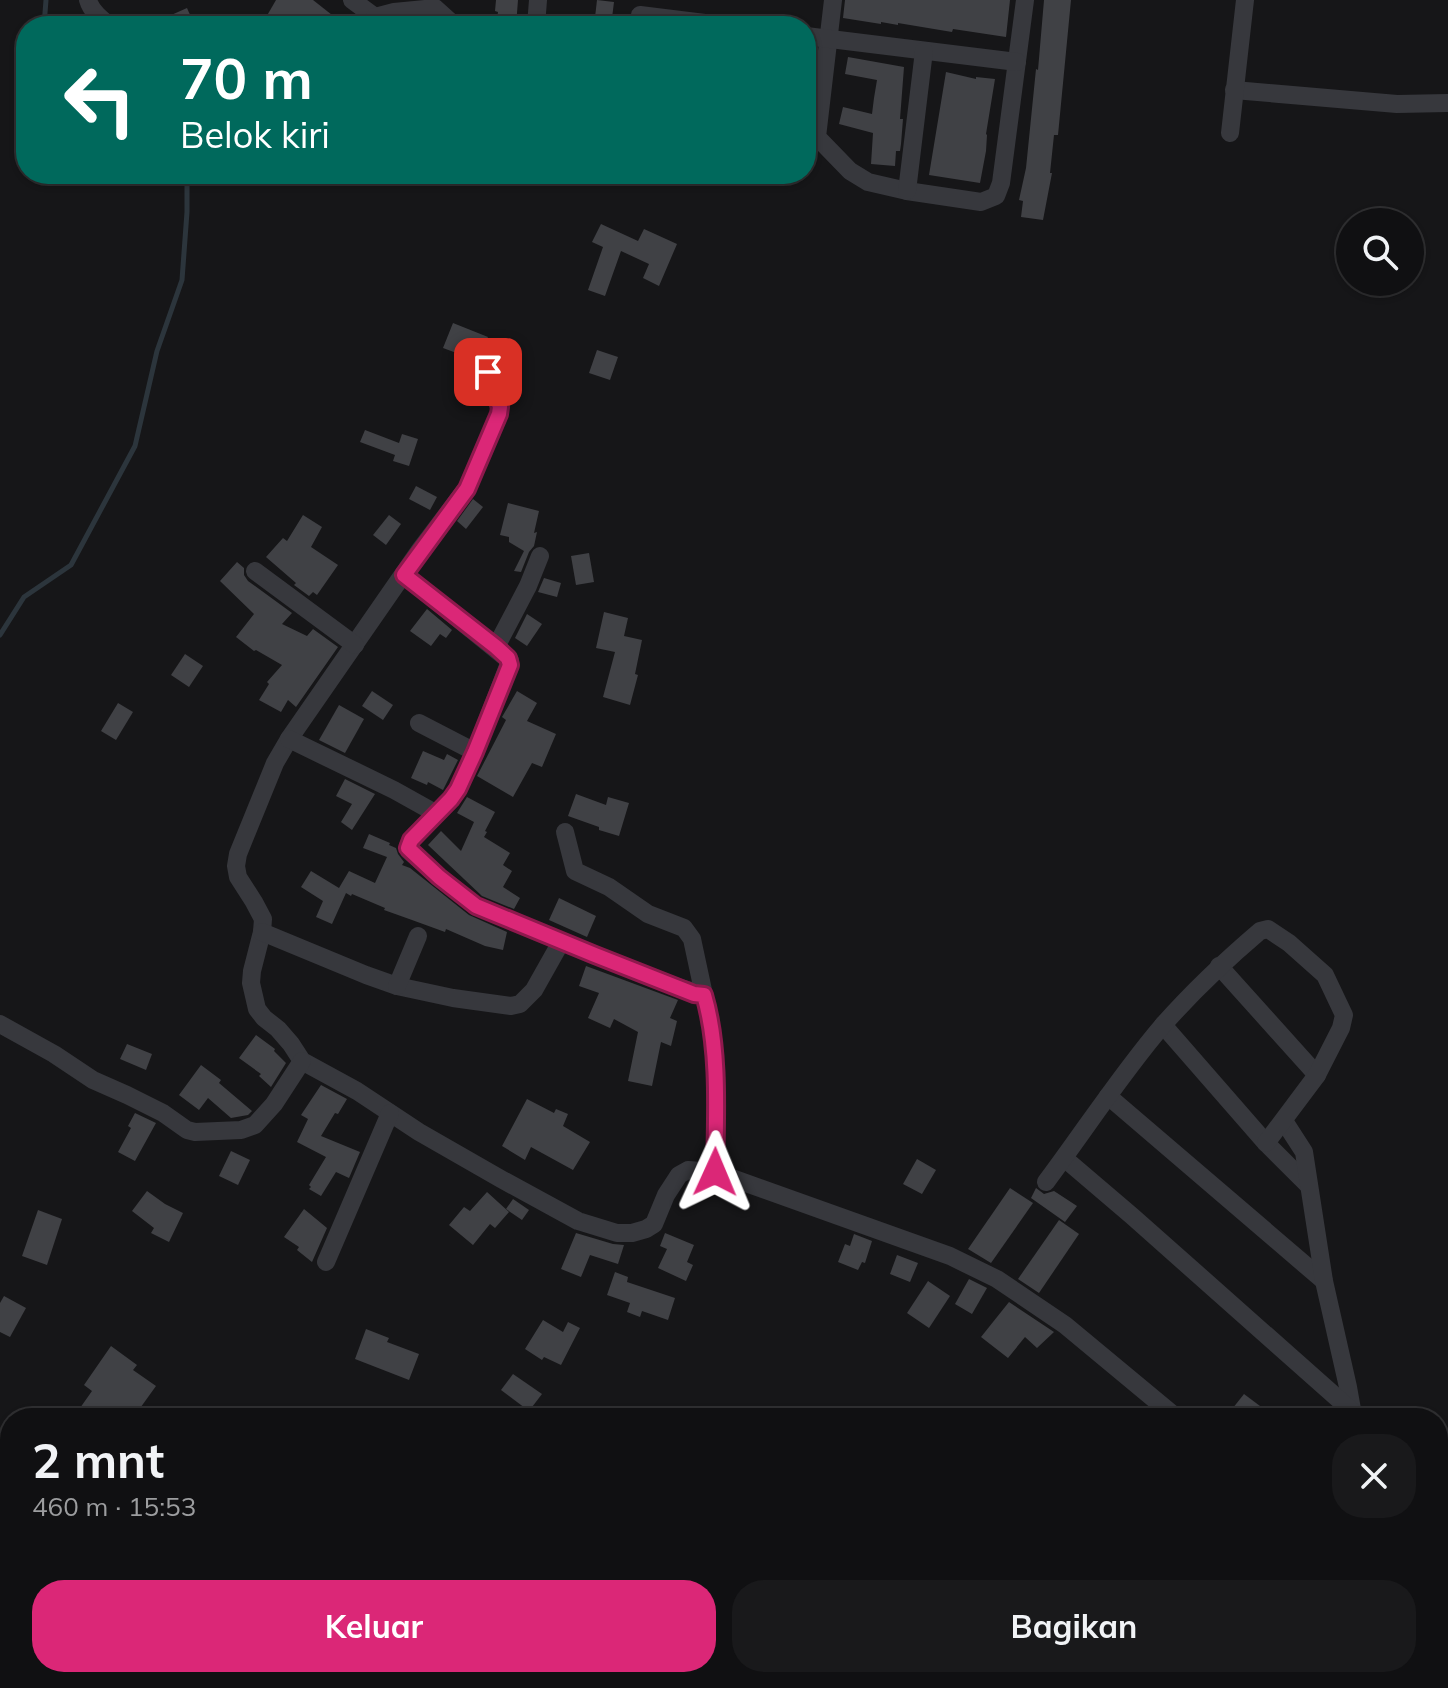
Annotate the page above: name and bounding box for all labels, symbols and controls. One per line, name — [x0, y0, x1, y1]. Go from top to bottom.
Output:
text: 70 m — [180, 43, 313, 113]
icon: left — [48, 48, 152, 152]
text: Belok kiri — [180, 112, 330, 157]
map controls — [1336, 208, 1424, 296]
button: search — [1336, 208, 1424, 296]
pin — [454, 338, 522, 406]
icon: arrive — [466, 350, 510, 394]
position arrow — [673, 1130, 757, 1214]
text: 2 mnt — [32, 1430, 164, 1490]
button: close — [1332, 1434, 1416, 1518]
text: 460 m · 15:53 — [32, 1490, 196, 1523]
button: Keluar — [32, 1580, 716, 1672]
button: Bagikan — [732, 1580, 1416, 1672]

